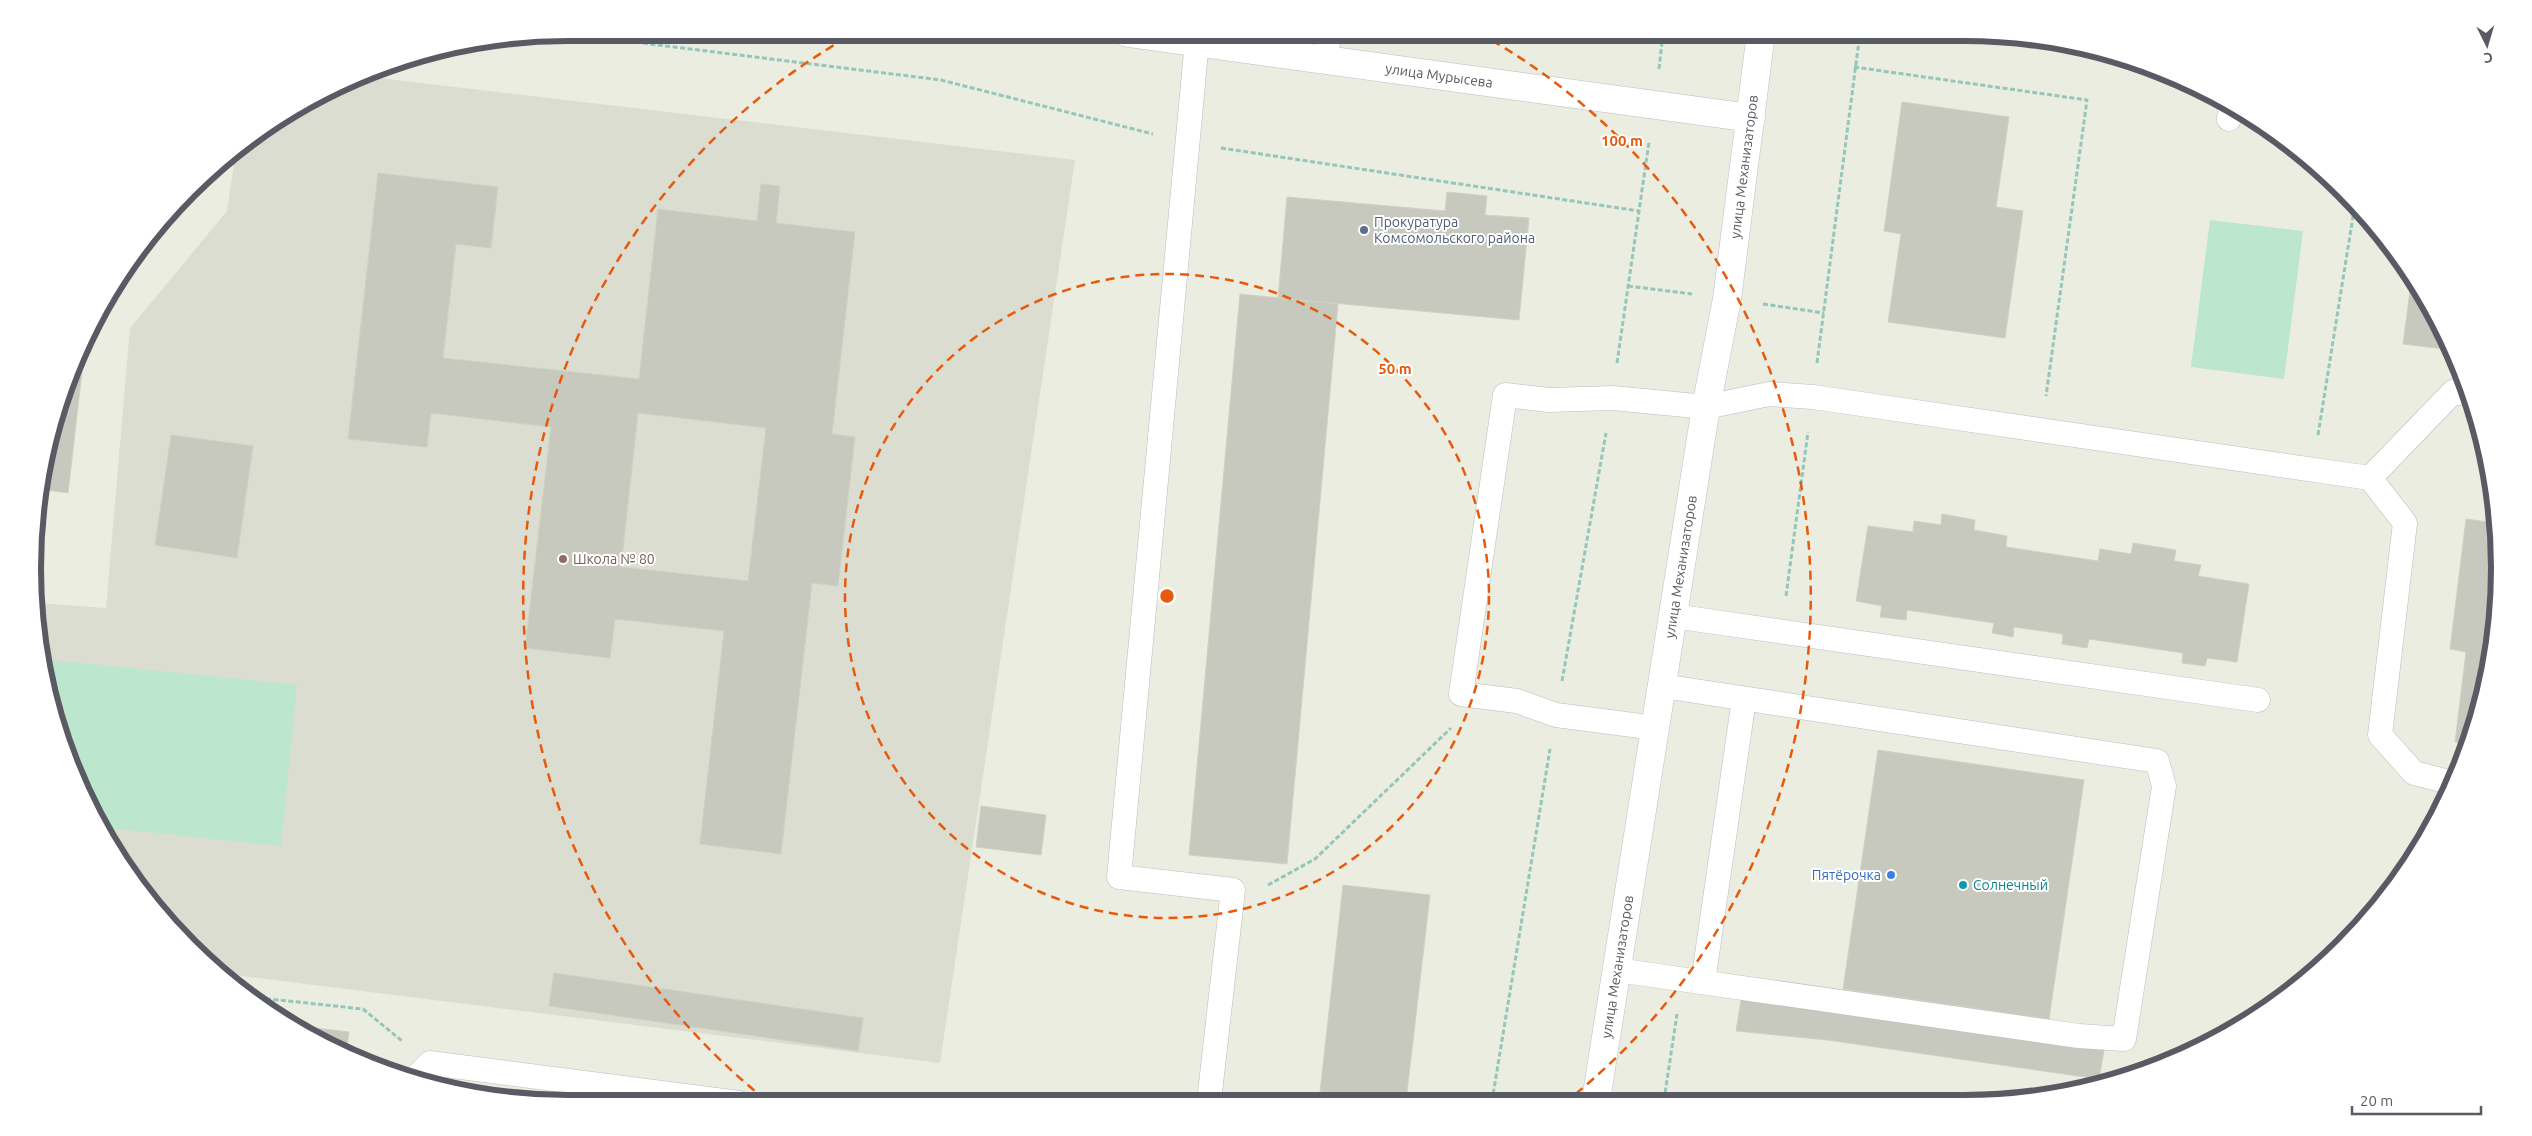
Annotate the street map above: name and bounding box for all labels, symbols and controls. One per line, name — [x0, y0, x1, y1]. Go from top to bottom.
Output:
north arrow — [2462, 20, 2512, 70]
text: С — [2483, 50, 2493, 66]
street label: улица Мурысева — [1384, 60, 1494, 91]
street label: улица Механизаторов — [1727, 94, 1761, 240]
text: 100 m — [1601, 132, 1643, 149]
place label: Прокуратура Комсомольского района — [1374, 214, 1535, 246]
marker: Прокуратура Комсомольского района — [1358, 224, 1370, 236]
text: 50 m — [1378, 360, 1412, 377]
street label: улица Механизаторов — [1661, 494, 1700, 639]
place label: Школа № 80 — [573, 551, 655, 567]
marker: Школа № 80 — [557, 553, 569, 565]
centre of rings — [1158, 587, 1176, 605]
place label: Пятёрочка — [1812, 867, 1881, 883]
marker: Пятёрочка — [1885, 869, 1897, 881]
place label: Солнечный — [1973, 877, 2048, 893]
marker: Солнечный — [1957, 879, 1969, 891]
street label: улица Механизаторов — [1598, 894, 1636, 1039]
scale bar — [2352, 1084, 2481, 1116]
text: 20 m — [2360, 1092, 2393, 1109]

